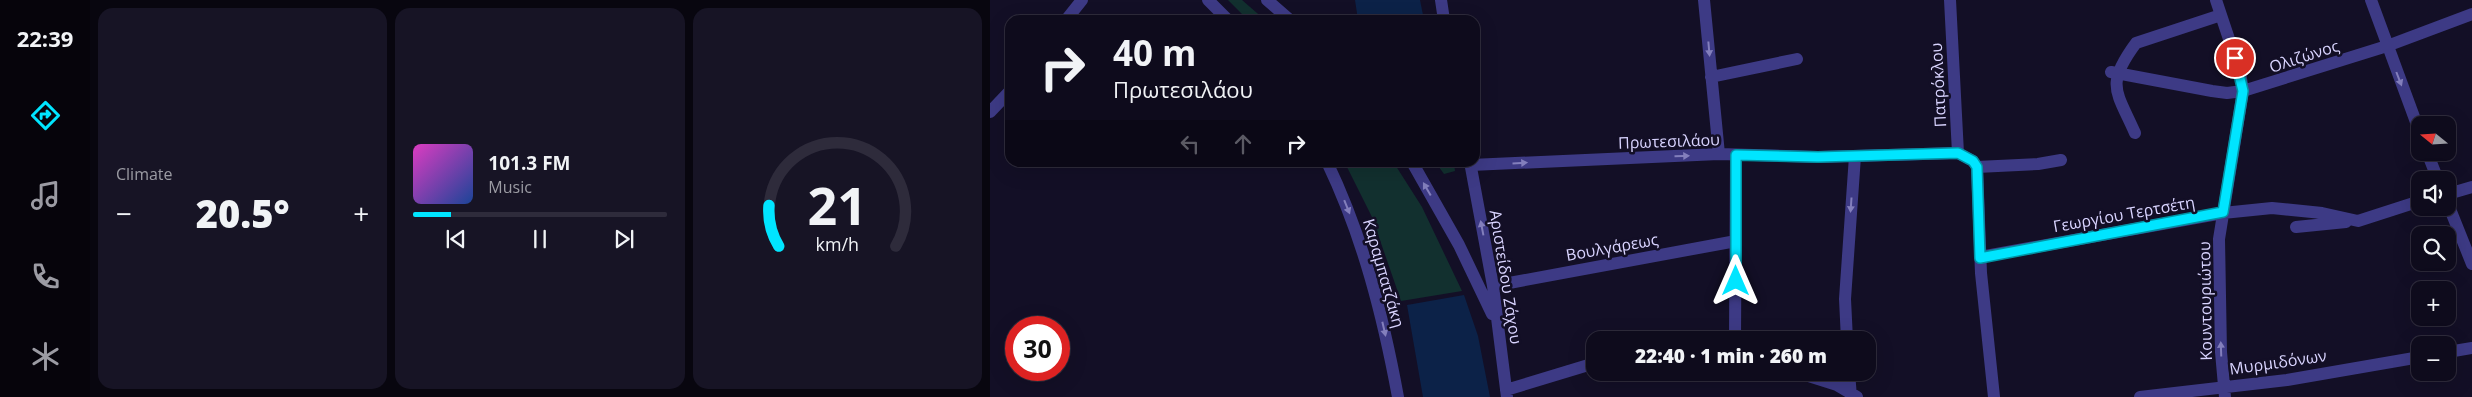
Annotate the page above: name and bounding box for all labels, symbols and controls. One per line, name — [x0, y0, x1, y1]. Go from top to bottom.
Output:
text: 22:39 — [17, 23, 73, 53]
text: 40 m — [1113, 29, 1196, 76]
street label: Ολιζώνος — [2266, 34, 2342, 78]
icon: right — [1030, 35, 1095, 100]
pin — [2214, 37, 2256, 79]
one-way arrow — [1705, 41, 1713, 57]
street label: Πατρόκλου — [1925, 42, 1951, 128]
icon: arrive — [2221, 44, 2249, 72]
one-way arrow — [2395, 72, 2403, 87]
text: Πρωτεσιλάου — [1113, 74, 1253, 104]
icon: directions — [28, 98, 63, 133]
north arrow — [2411, 116, 2456, 161]
map controls — [2411, 116, 2456, 381]
street label: Πρωτεσιλάου — [1618, 128, 1720, 154]
icon: left — [1176, 130, 1204, 158]
icon: ahead — [1229, 130, 1257, 158]
icon: right — [1282, 130, 1310, 158]
text: 101.3 FM — [488, 150, 570, 176]
one-way arrow — [1674, 151, 1690, 159]
one-way arrow — [1512, 159, 1528, 167]
text: Climate — [116, 163, 173, 185]
text: 21 — [808, 169, 867, 240]
button: sound — [2411, 171, 2456, 216]
text: Music — [488, 176, 532, 198]
icon: music — [28, 178, 63, 213]
one-way arrow — [1423, 182, 1432, 196]
text: 20.5° — [196, 187, 290, 239]
street label: Γεωργίου Τερτσέτη — [2051, 191, 2197, 237]
text: − — [116, 194, 132, 232]
text: + — [353, 194, 369, 232]
one-way arrow — [1847, 197, 1855, 213]
one-way arrow — [1343, 200, 1351, 215]
street label: Αριστείδου Ζάχου — [1485, 208, 1527, 346]
street label: Καραμπατζάκη — [1358, 216, 1410, 330]
one-way arrow — [1478, 219, 1486, 235]
icon: previous — [442, 225, 470, 253]
icon: pause — [526, 225, 554, 253]
icon: next — [610, 225, 638, 253]
button: search — [2411, 226, 2456, 271]
street label: Βουλγάρεως — [1564, 228, 1660, 266]
text: km/h — [816, 232, 859, 256]
street label: Κουντουριώτου — [2193, 241, 2217, 361]
position arrow — [1709, 254, 1761, 306]
icon: phone — [28, 259, 63, 294]
button: + — [2411, 281, 2456, 326]
speed limit sign: 30 — [1005, 316, 1070, 381]
one-way arrow — [1380, 322, 1388, 337]
button: − — [2411, 336, 2456, 381]
icon: climate — [28, 339, 63, 374]
one-way arrow — [2217, 340, 2225, 356]
text: 22:40 · 1 min · 260 m — [1635, 343, 1827, 369]
street label: Μυρμιδόνων — [2228, 344, 2328, 380]

